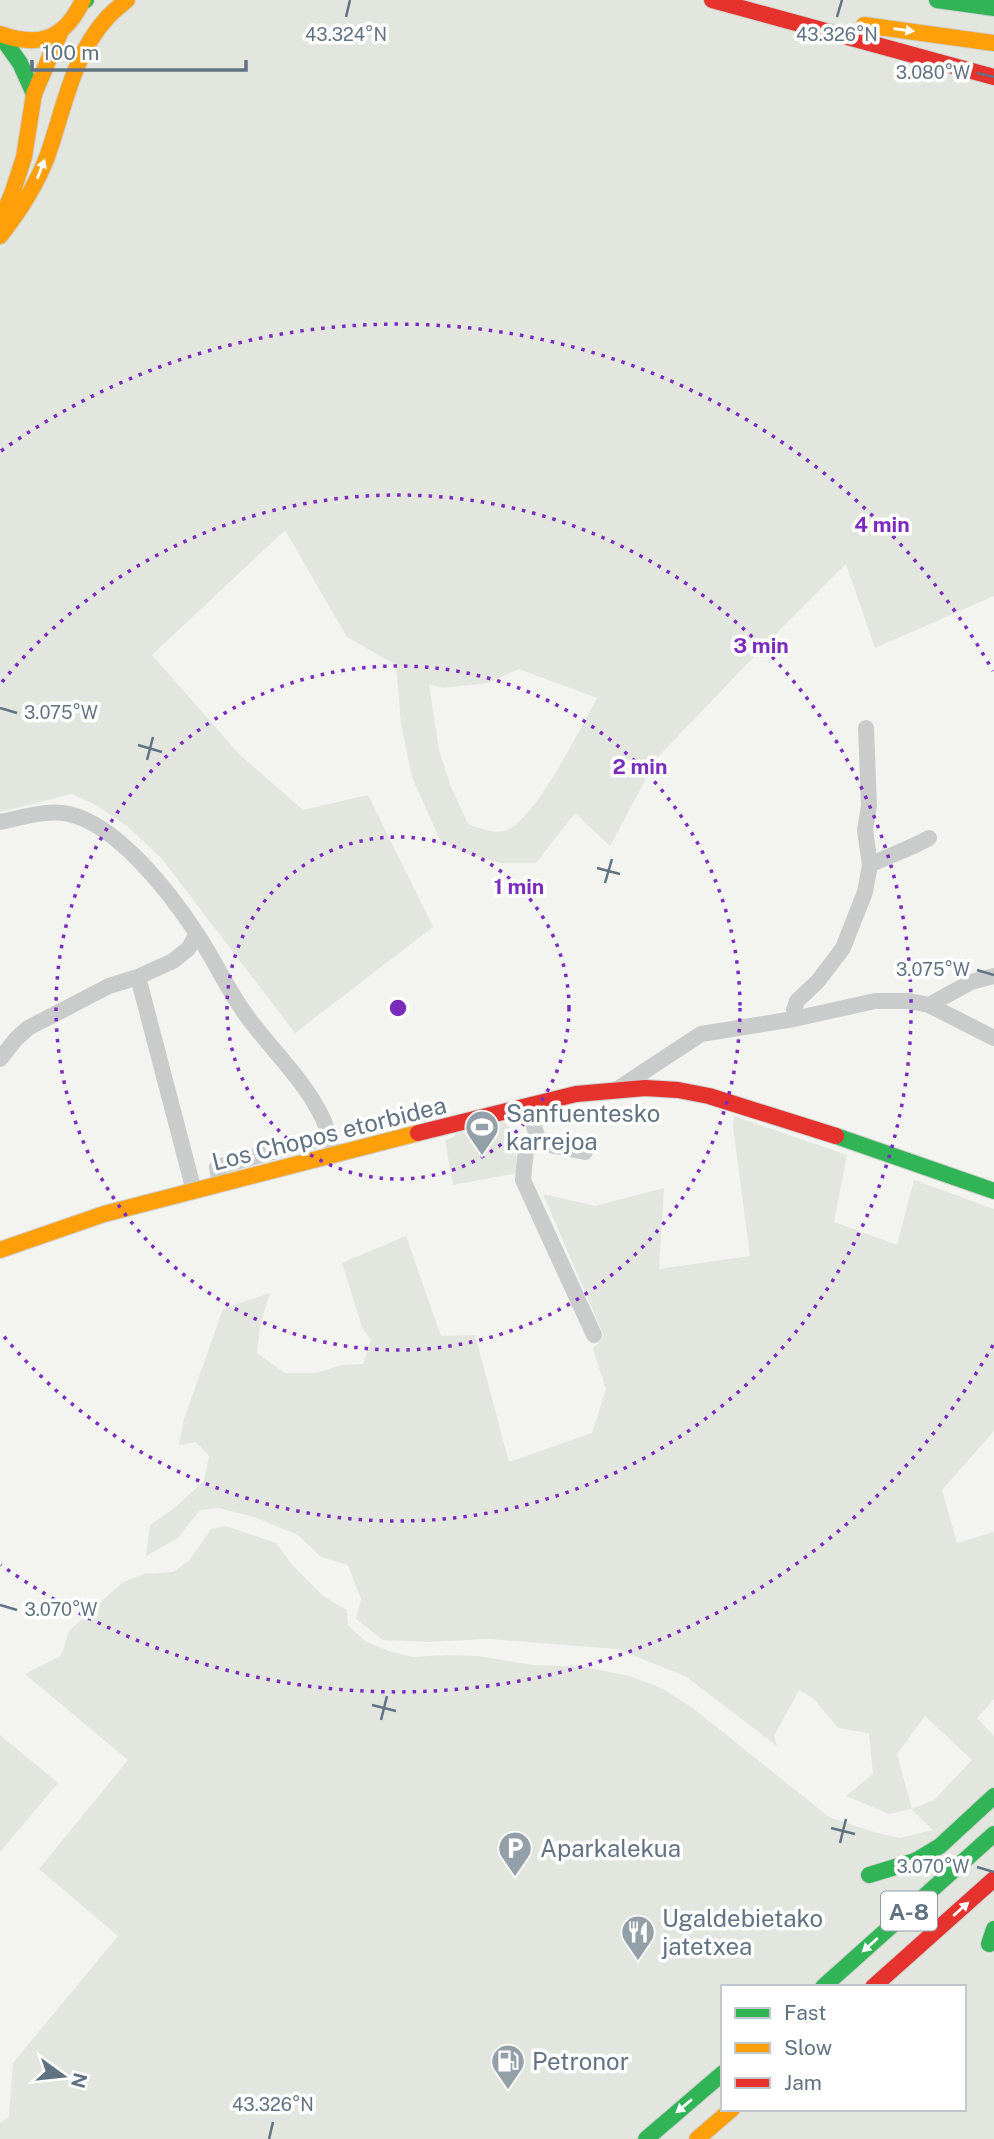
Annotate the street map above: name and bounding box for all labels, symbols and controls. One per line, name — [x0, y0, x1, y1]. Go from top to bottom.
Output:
text: 43.324°N — [305, 24, 387, 45]
text: 43.326°N — [796, 24, 878, 45]
one-way arrow — [893, 25, 915, 36]
scale bar — [32, 28, 245, 72]
text: 100 m — [42, 40, 99, 65]
text: 3.080°W — [896, 62, 970, 83]
one-way arrow — [36, 159, 47, 180]
text: 4 min — [854, 512, 910, 537]
text: 3 min — [733, 633, 789, 658]
text: 3.075°W — [24, 702, 98, 723]
text: 2 min — [612, 754, 668, 779]
text: 1 min — [494, 874, 544, 899]
text: 3.075°W — [896, 959, 970, 980]
centre of rings — [386, 996, 410, 1020]
street label: Los Chopos etorbidea — [209, 1090, 449, 1176]
place label: Sanfuentesko karrejoa — [506, 1099, 660, 1155]
sports icon: Sanfuentesko karrejoa — [463, 1108, 501, 1157]
text: 3.070°W — [24, 1599, 98, 1620]
parking icon: Aparkalekua — [496, 1829, 534, 1878]
place label: Aparkalekua — [540, 1834, 681, 1862]
text: 3.070°W — [896, 1856, 970, 1877]
road number: A-8 — [881, 1892, 937, 1930]
one-way arrow — [952, 1901, 970, 1917]
place label: Ugaldebietako jatetxea — [661, 1904, 823, 1960]
restaurant icon: Ugaldebietako jatetxea — [619, 1913, 657, 1962]
one-way arrow — [862, 1937, 879, 1952]
legend — [721, 1985, 966, 2111]
text: Fast — [784, 2000, 826, 2025]
text: Slow — [784, 2035, 832, 2060]
north arrow — [28, 2041, 98, 2111]
fuel station icon: Petronor — [489, 2042, 527, 2091]
place label: Petronor — [532, 2047, 629, 2075]
text: N — [67, 2070, 92, 2090]
text: Jam — [784, 2070, 822, 2095]
text: 43.326°N — [232, 2094, 314, 2115]
one-way arrow — [676, 2098, 693, 2113]

